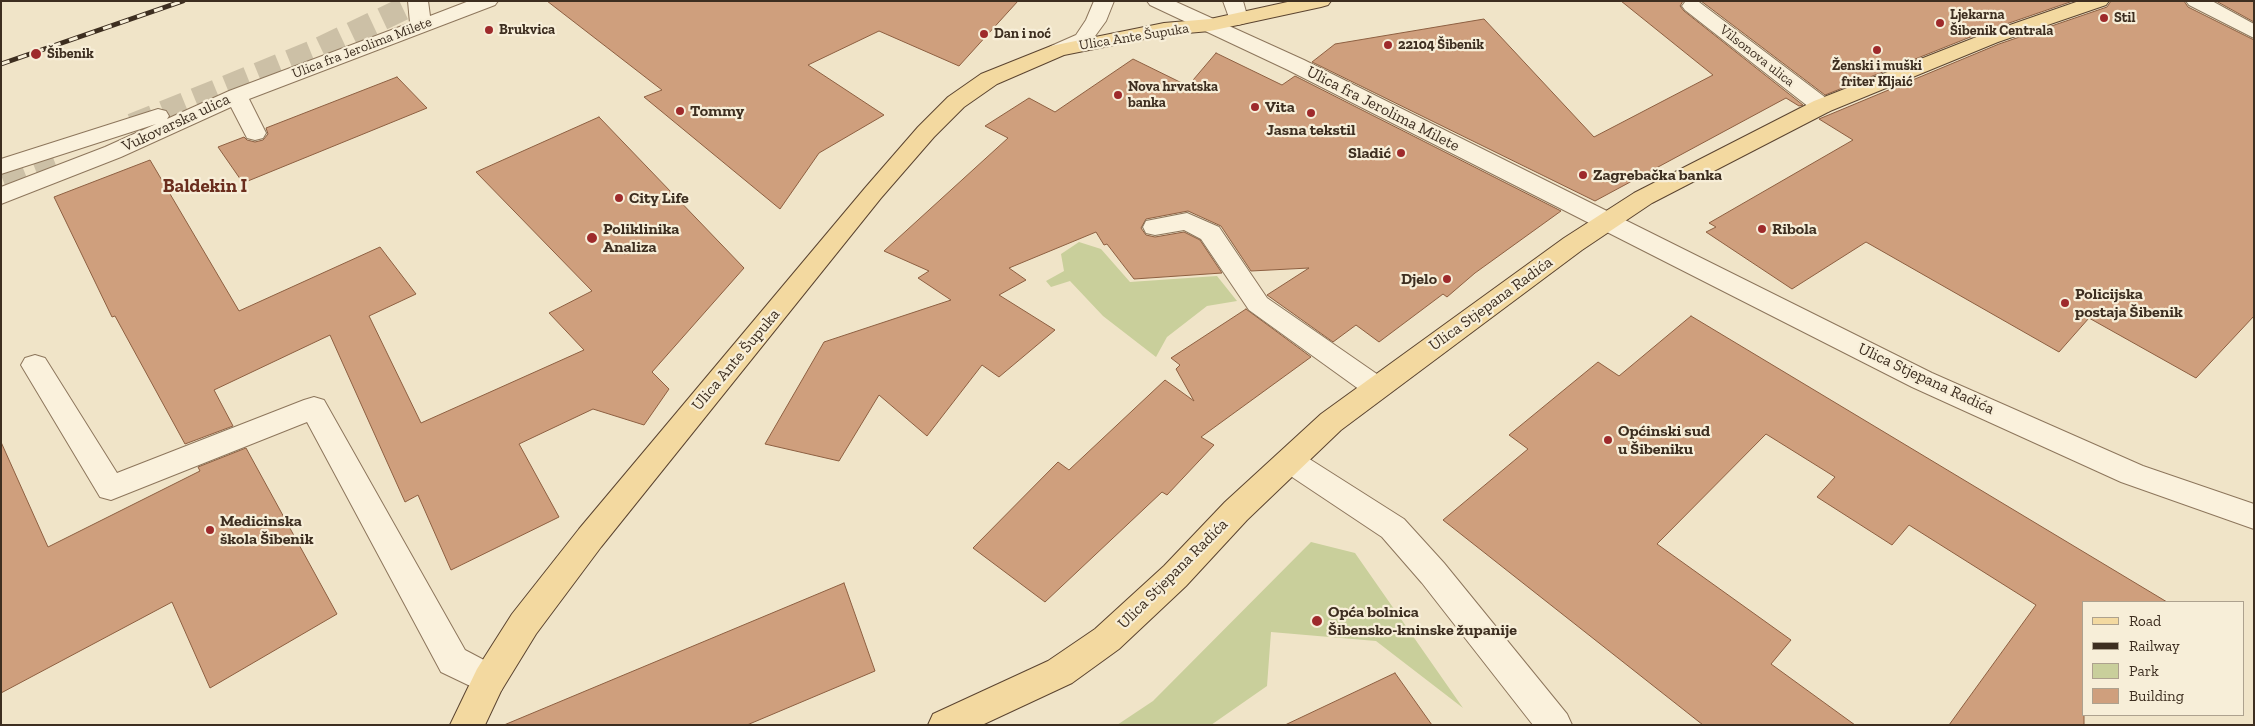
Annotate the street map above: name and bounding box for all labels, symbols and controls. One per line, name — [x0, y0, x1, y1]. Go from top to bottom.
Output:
place label: Ljekarna Šibenik Centrala — [1950, 7, 2053, 40]
place label: Stil — [2114, 10, 2136, 26]
marker: Stil — [2098, 12, 2110, 24]
street label: Ulica fra Jerolima Milete — [290, 14, 434, 82]
marker: Ljekarna Šibenik Centrala — [1934, 17, 1946, 29]
street label: Ulica Ante Šupuka — [1078, 20, 1190, 54]
place label: Brukvica — [499, 22, 555, 38]
street label: Vilsonova ulica — [1716, 22, 1798, 90]
marker: Brukvica — [483, 24, 495, 36]
place label: Dan i noć — [994, 26, 1051, 42]
marker: Dan i noć — [978, 28, 990, 40]
place label: 22104 Šibenik — [1398, 37, 1484, 53]
marker: 22104 Šibenik — [1382, 39, 1394, 51]
marker: Ženski i muški friter Kljaić — [1871, 44, 1883, 56]
place label: Šibenik — [47, 46, 94, 62]
marker: Šibenik — [29, 47, 43, 61]
place label: Ženski i muški friter Kljaić — [1832, 58, 1922, 90]
street label: Ulica fra Jerolima Milete — [1303, 62, 1463, 156]
place label: Nova hrvatska banka — [1128, 79, 1218, 111]
marker: Nova hrvatska banka — [1112, 89, 1124, 101]
street label: Vukovarska ulica — [119, 90, 233, 156]
place label: Vita — [1265, 97, 1295, 117]
place label: Tommy — [690, 101, 744, 121]
marker: Vita — [1249, 101, 1261, 113]
marker: Tommy — [674, 105, 686, 117]
marker: Jasna tekstil — [1305, 107, 1317, 119]
place label: Jasna tekstil — [1266, 120, 1356, 140]
place label: Sladić — [1348, 143, 1391, 163]
marker: Sladić — [1395, 147, 1407, 159]
place label: Zagrebačka banka — [1593, 165, 1722, 185]
marker: Zagrebačka banka — [1577, 169, 1589, 181]
district label: Baldekin I — [163, 176, 247, 198]
place label: City Life — [629, 188, 689, 208]
marker: City Life — [613, 192, 625, 204]
place label: Poliklinika Analiza — [603, 219, 679, 257]
place label: Ribola — [1772, 219, 1817, 239]
marker: Ribola — [1756, 223, 1768, 235]
marker: Poliklinika Analiza — [585, 231, 599, 245]
street label: Ulica Stjepana Radića — [1425, 253, 1557, 355]
place label: Djelo — [1401, 269, 1437, 289]
marker: Djelo — [1441, 273, 1453, 285]
place label: Policijska postaja Šibenik — [2075, 284, 2183, 322]
marker: Policijska postaja Šibenik — [2059, 297, 2071, 309]
street label: Ulica Ante Šupuka — [688, 305, 784, 415]
street label: Ulica Stjepana Radića — [1855, 339, 1997, 419]
place label: Općinski sud u Šibeniku — [1618, 421, 1710, 459]
marker: Općinski sud u Šibeniku — [1602, 434, 1614, 446]
place label: Medicinska škola Šibenik — [220, 511, 313, 549]
street label: Ulica Stjepana Radića — [1114, 515, 1232, 633]
marker: Medicinska škola Šibenik — [204, 524, 216, 536]
legend — [2082, 601, 2245, 716]
place label: Opća bolnica Šibensko-kninske županije — [1328, 602, 1517, 640]
text: Road — [2129, 612, 2161, 630]
marker: Opća bolnica Šibensko-kninske županije — [1310, 614, 1324, 628]
text: Railway — [2129, 637, 2180, 655]
text: Park — [2129, 662, 2159, 680]
text: Building — [2129, 687, 2184, 705]

